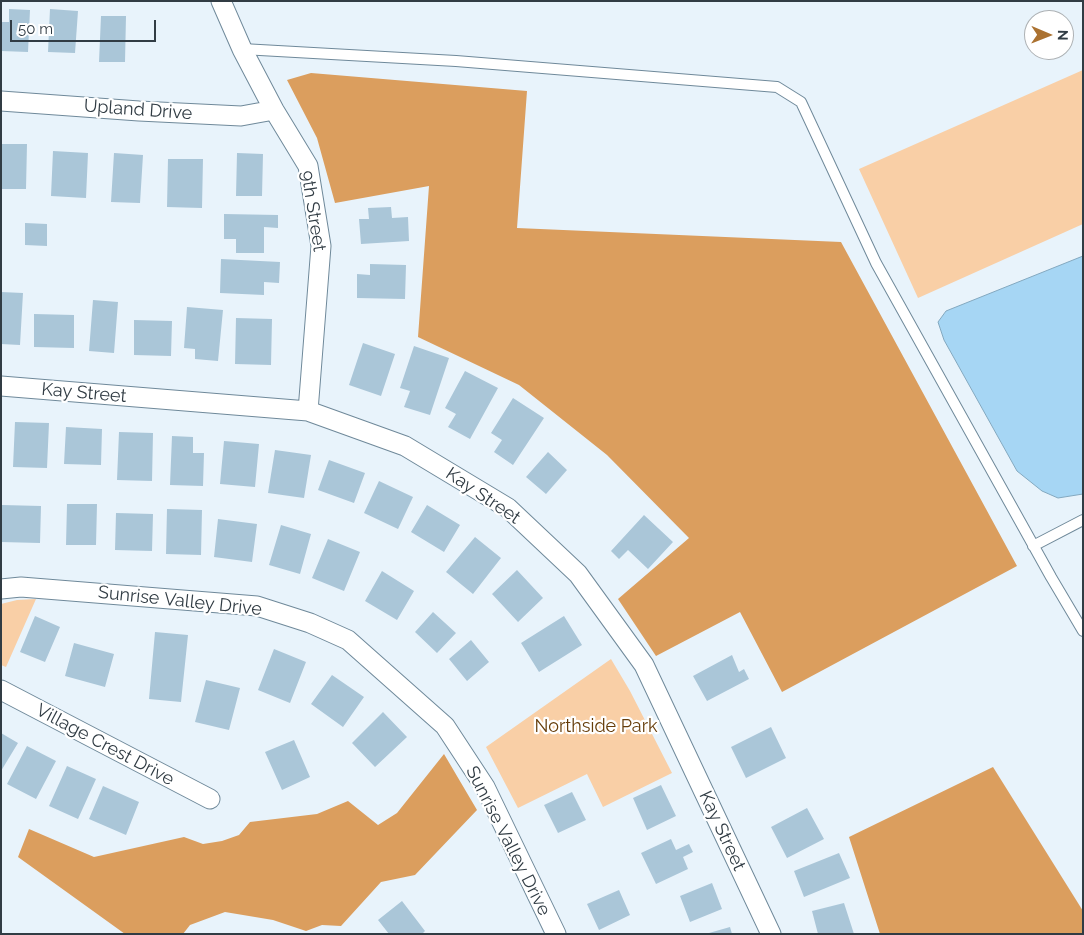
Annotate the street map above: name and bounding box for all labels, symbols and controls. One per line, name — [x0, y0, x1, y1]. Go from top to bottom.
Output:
scale bar — [12, 10, 159, 42]
north arrow — [1024, 10, 1074, 60]
text: 50 m — [18, 20, 53, 38]
text: N — [1055, 30, 1071, 41]
street label: Upland Drive — [83, 95, 193, 125]
street label: 9th Street — [296, 169, 330, 253]
street label: Kay Street — [41, 379, 127, 407]
street label: Kay Street — [442, 463, 524, 529]
street label: Sunrise Valley Drive — [97, 582, 263, 620]
street label: Village Crest Drive — [32, 699, 178, 791]
park label: Northside Park — [534, 716, 658, 738]
street label: Sunrise Valley Drive — [461, 763, 555, 919]
street label: Kay Street — [694, 788, 750, 874]

